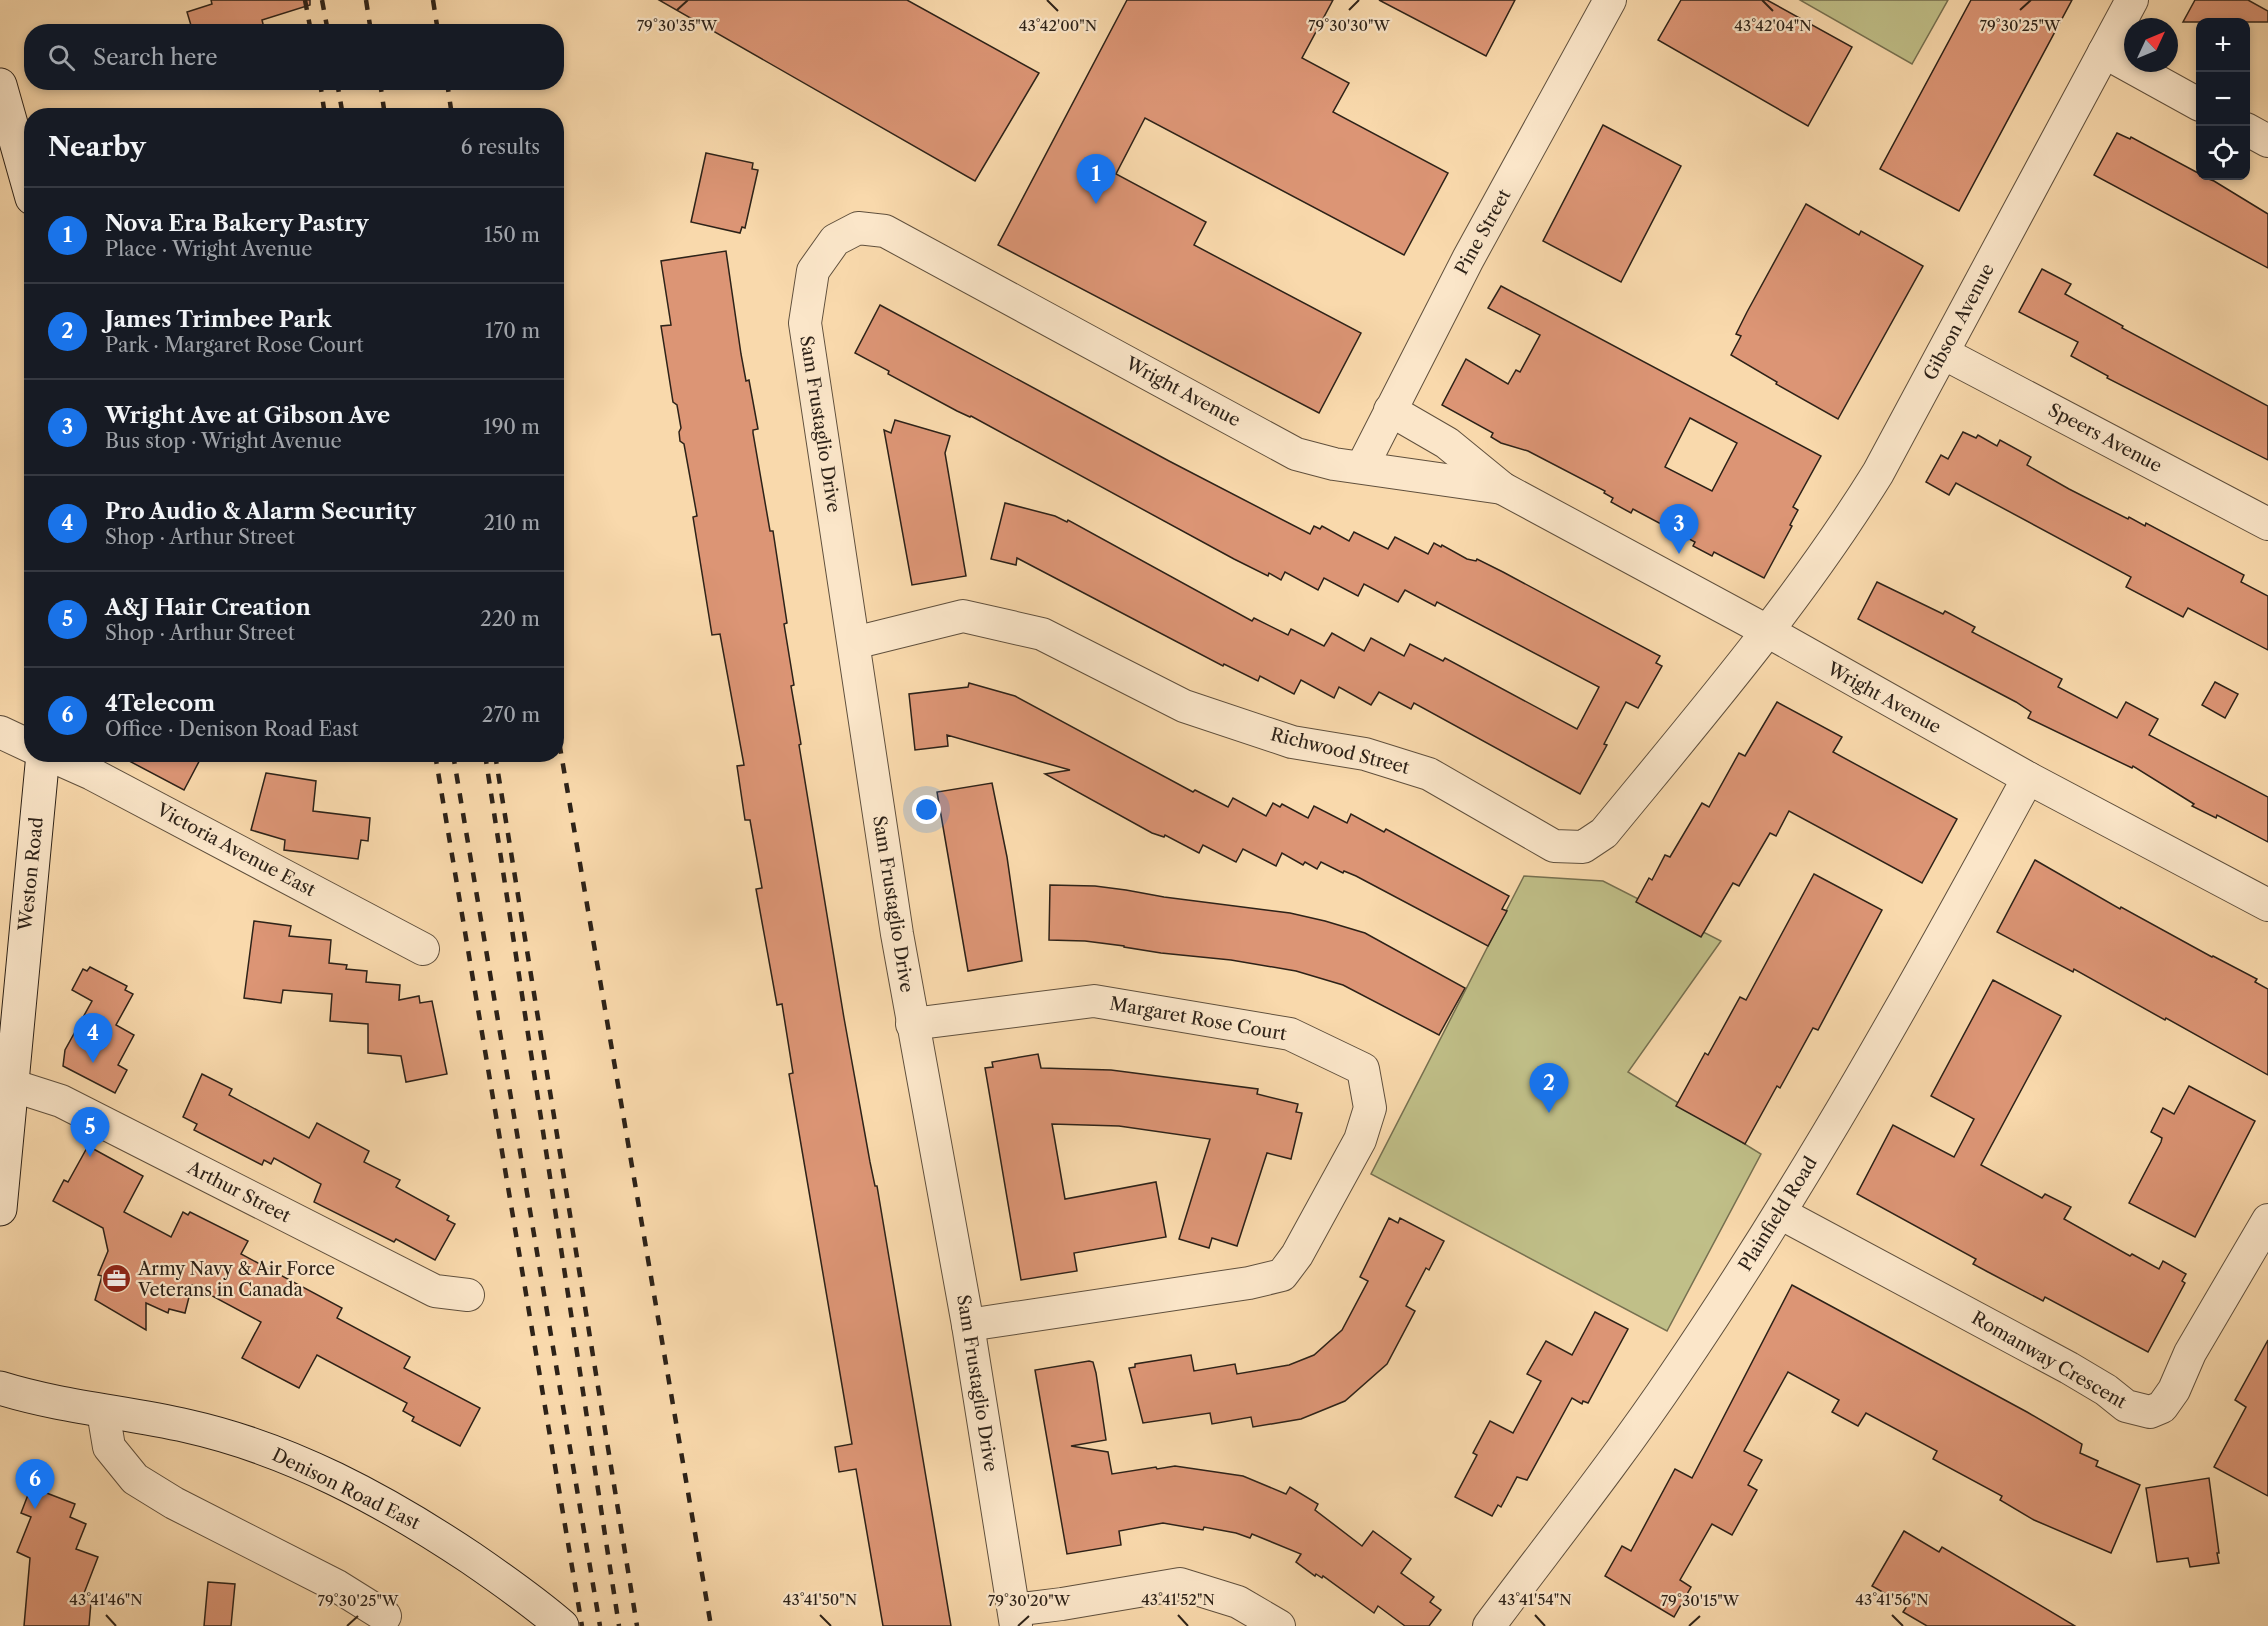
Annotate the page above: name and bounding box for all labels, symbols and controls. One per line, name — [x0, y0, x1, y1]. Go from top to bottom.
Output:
text: 79°30'35"W — [637, 16, 718, 35]
text: 43°42'00"N — [1019, 16, 1097, 35]
text: 79°30'30"W — [1308, 16, 1391, 35]
text: 43°42'04"N — [1734, 16, 1812, 35]
text: 79°30'25"W — [1980, 16, 2061, 35]
north arrow — [2124, 18, 2178, 72]
map controls — [2196, 18, 2250, 180]
button: + — [2196, 18, 2250, 72]
search box — [24, 24, 564, 90]
icon: search — [45, 41, 78, 74]
text: Search here — [93, 44, 218, 71]
button: − — [2196, 72, 2250, 126]
button: locate — [2196, 126, 2250, 180]
text: Nearby — [48, 131, 146, 163]
text: 6 results — [461, 135, 540, 159]
pin: 1 — [1076, 154, 1116, 204]
street label: Pine Street — [1450, 185, 1516, 279]
text: Nova Era Bakery Pastry — [105, 210, 368, 237]
text: 1 — [63, 223, 72, 247]
text: 150 m — [484, 223, 540, 247]
text: Place · Wright Avenue — [105, 237, 313, 261]
street label: Gibson Avenue — [1919, 260, 1999, 384]
text: James Trimbee Park — [105, 306, 331, 333]
text: 2 — [62, 319, 73, 343]
text: 170 m — [485, 319, 540, 343]
text: Park · Margaret Rose Court — [105, 333, 364, 357]
street label: Sam Frustaglio Drive — [795, 334, 845, 514]
street label: Wright Avenue — [1121, 352, 1244, 431]
street label: Speers Avenue — [2044, 399, 2166, 477]
text: Wright Ave at Gibson Ave — [105, 402, 390, 429]
text: 3 — [62, 415, 73, 439]
text: 190 m — [483, 415, 540, 439]
text: Bus stop · Wright Avenue — [105, 429, 342, 453]
text: Pro Audio & Alarm Security — [105, 498, 416, 525]
pin: 3 — [1660, 504, 1698, 554]
text: 4 — [62, 511, 73, 535]
text: 210 m — [483, 511, 540, 535]
text: Shop · Arthur Street — [105, 525, 295, 549]
text: A&J Hair Creation — [105, 594, 311, 621]
text: 5 — [62, 607, 73, 631]
text: 220 m — [480, 607, 540, 631]
text: Shop · Arthur Street — [105, 621, 295, 645]
street label: Wright Avenue — [1822, 657, 1945, 738]
text: 4Telecom — [105, 690, 215, 717]
text: 6 — [62, 703, 73, 727]
text: 270 m — [482, 703, 540, 727]
text: Office · Denison Road East — [105, 717, 358, 741]
street label: Richwood Street — [1268, 723, 1412, 779]
your location — [912, 795, 941, 824]
street label: Victoria Avenue East — [152, 798, 320, 901]
street label: Sam Frustaglio Drive — [868, 814, 918, 994]
street label: Weston Road — [14, 816, 48, 933]
street label: Margaret Rose Court — [1108, 993, 1289, 1046]
pin: 4 — [74, 1014, 112, 1063]
pin: 2 — [1530, 1064, 1568, 1113]
pin: 5 — [70, 1108, 110, 1157]
street label: Plainfield Road — [1734, 1153, 1822, 1275]
street label: Arthur Street — [183, 1156, 295, 1228]
place label: Army Navy & Air Force Veterans in Canada — [137, 1258, 335, 1301]
office icon: Army Navy & Air Force Veterans in Canada — [101, 1263, 133, 1295]
street label: Sam Frustaglio Drive — [952, 1293, 1002, 1473]
street label: Romanway Crescent — [1968, 1307, 2131, 1414]
street label: Denison Road East — [269, 1444, 424, 1535]
pin: 6 — [15, 1460, 54, 1509]
text: 43°41'46"N — [69, 1590, 143, 1609]
text: 43°41'50"N — [783, 1590, 857, 1609]
text: 43°41'52"N — [1141, 1590, 1215, 1609]
text: 43°41'54"N — [1498, 1590, 1572, 1609]
text: 43°41'56"N — [1855, 1590, 1929, 1609]
text: 79°30'25"W — [318, 1591, 399, 1610]
text: 79°30'20"W — [988, 1591, 1071, 1610]
text: 79°30'15"W — [1661, 1591, 1740, 1610]

